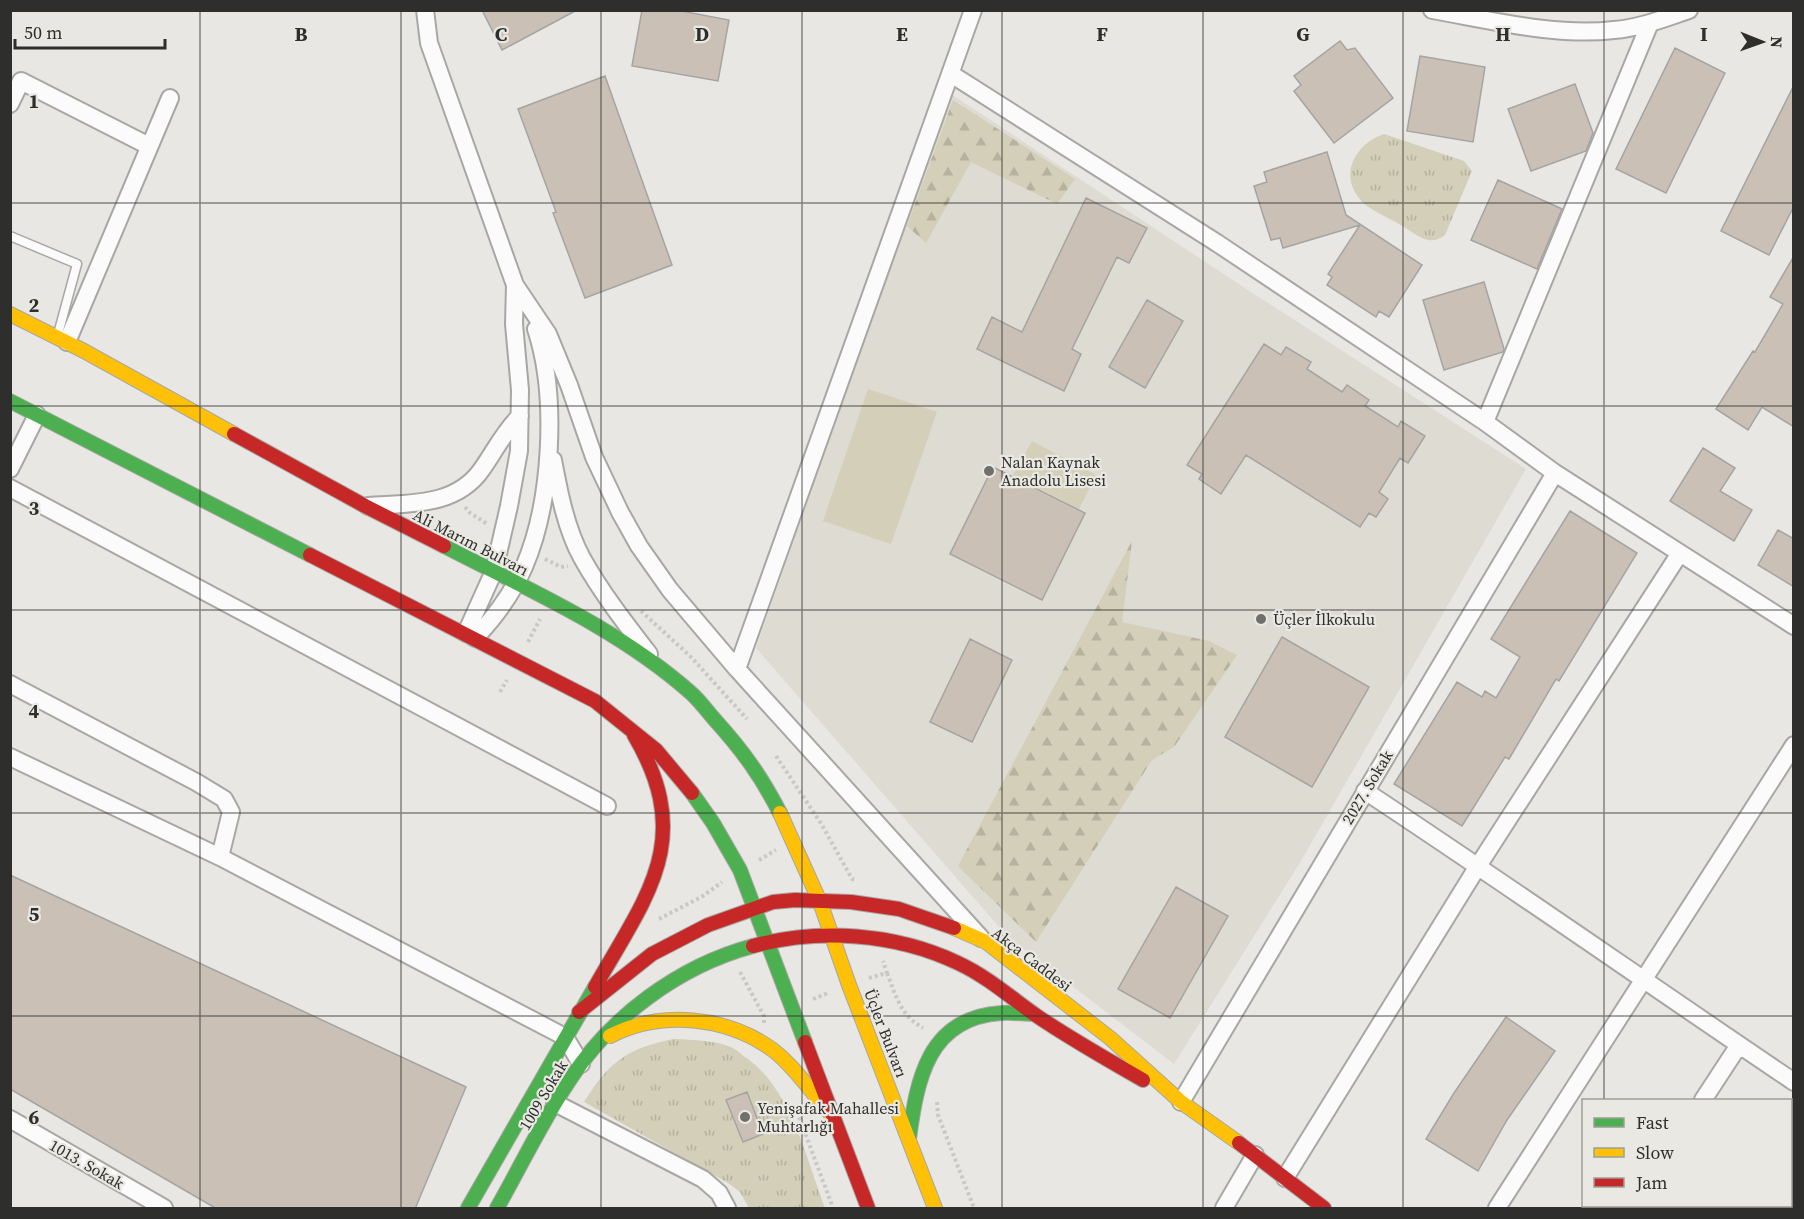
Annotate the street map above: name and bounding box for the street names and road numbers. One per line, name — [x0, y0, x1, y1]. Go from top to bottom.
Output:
street label: Ali Marım Bulvarı — [409, 503, 533, 581]
street label: 2027. Sokak — [1336, 746, 1398, 828]
street label: Akça Caddesi — [987, 922, 1077, 997]
street label: Üçler Bulvarı — [859, 986, 913, 1081]
street label: 1009 Sokak — [513, 1056, 573, 1134]
street label: 1013. Sokak — [46, 1134, 129, 1194]

